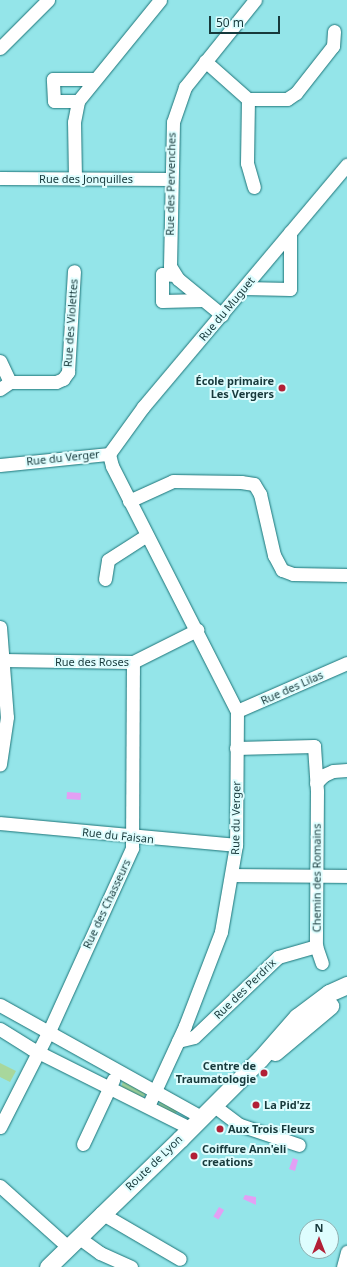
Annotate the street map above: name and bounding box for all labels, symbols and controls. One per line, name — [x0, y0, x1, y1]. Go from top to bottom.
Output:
scale bar — [211, 8, 282, 34]
text: 50 m — [216, 14, 244, 31]
street label: Rue des Pervenches — [163, 132, 179, 236]
street label: Rue des Jonquilles — [39, 172, 133, 186]
street label: Rue du Muguet — [196, 274, 258, 344]
street label: Rue des Violettes — [61, 278, 81, 368]
place label: École primaire Les Vergers — [196, 375, 274, 401]
marker: École primaire Les Vergers — [277, 383, 287, 393]
street label: Rue du Verger — [26, 448, 100, 468]
street label: Rue des Roses — [55, 655, 129, 669]
street label: Rue des Lilas — [259, 668, 325, 708]
street label: Rue du Verger — [229, 781, 243, 855]
street label: Chemin des Romains — [310, 824, 324, 932]
street label: Rue du Faisan — [81, 826, 155, 846]
street label: Rue des Chasseurs — [81, 857, 133, 951]
street label: Rue des Perdrix — [211, 956, 279, 1022]
place label: Centre de Traumatologie — [176, 1060, 256, 1086]
marker: Centre de Traumatologie — [259, 1068, 269, 1078]
place label: La Pid'zz — [264, 1098, 310, 1112]
marker: La Pid'zz — [251, 1100, 261, 1110]
place label: Aux Trois Fleurs — [228, 1122, 314, 1136]
marker: Aux Trois Fleurs — [215, 1124, 225, 1134]
street label: Route de Lyon — [123, 1133, 185, 1193]
place label: Coiffure Ann'eli creations — [202, 1143, 286, 1169]
marker: Coiffure Ann'eli creations — [189, 1151, 199, 1161]
north arrow — [299, 1219, 339, 1259]
text: N — [315, 1220, 323, 1235]

